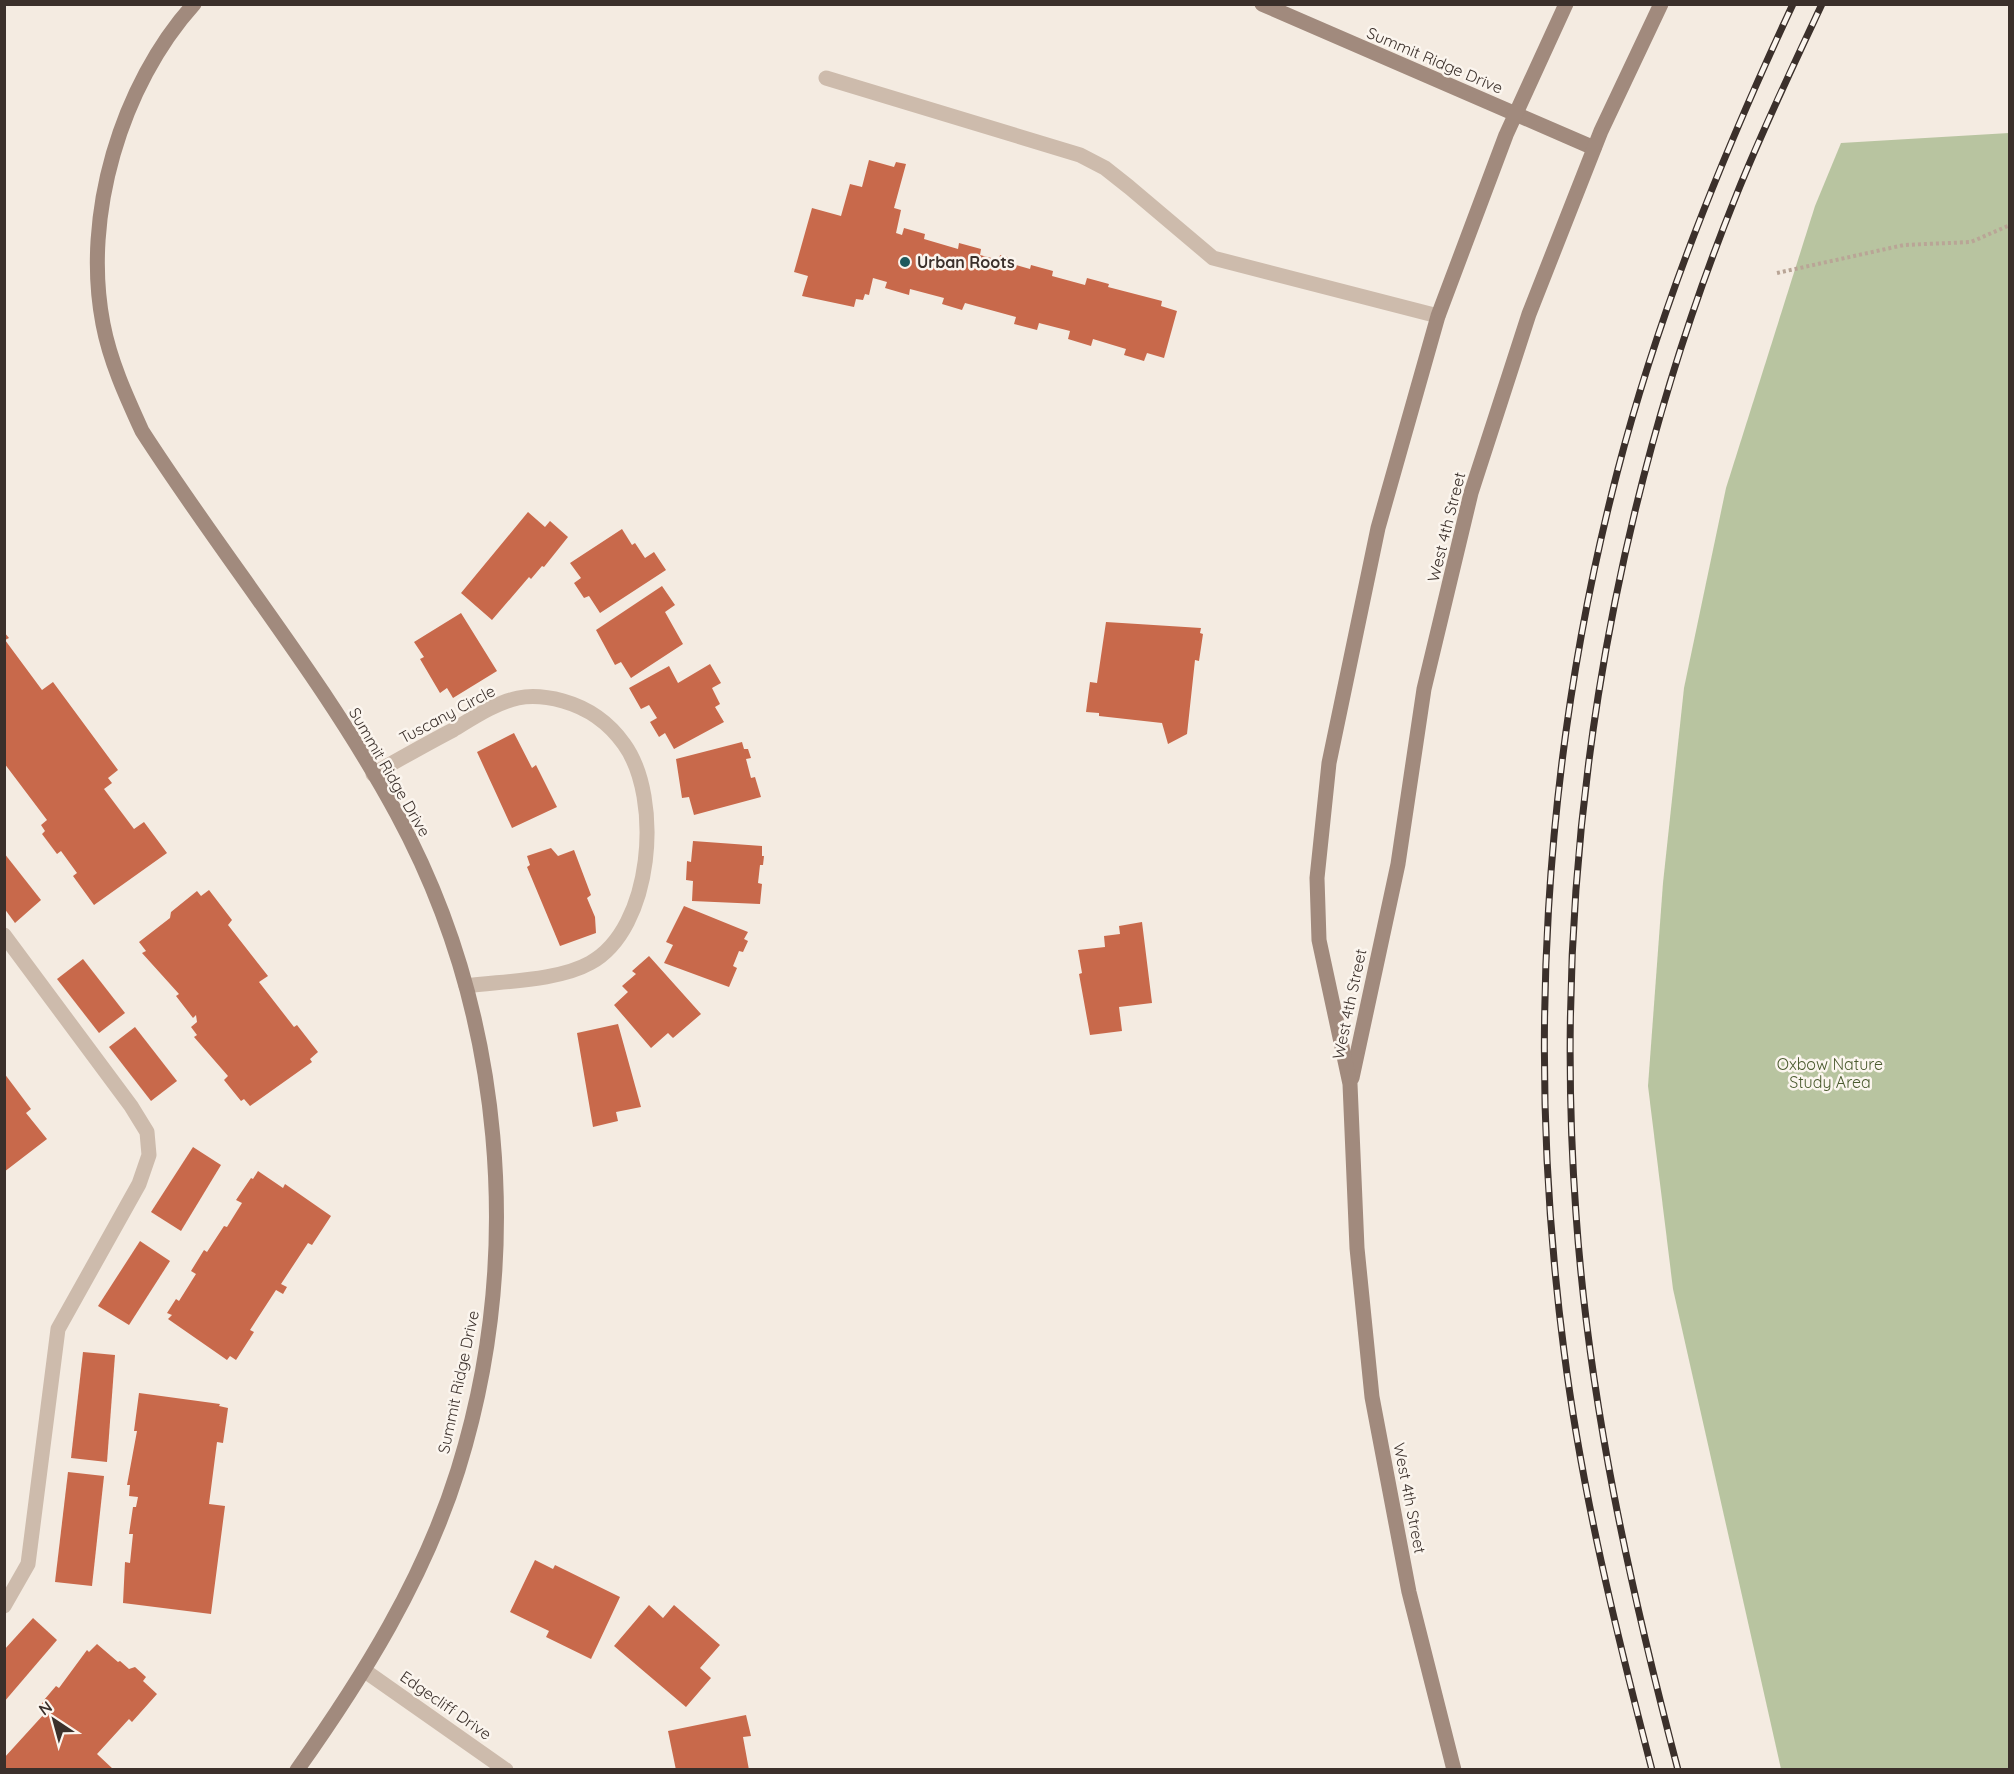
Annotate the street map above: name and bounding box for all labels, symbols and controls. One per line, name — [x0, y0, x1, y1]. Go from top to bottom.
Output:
street label: Summit Ridge Drive — [1364, 22, 1506, 98]
place label: Urban Roots — [917, 252, 1015, 272]
marker: Urban Roots — [898, 255, 912, 269]
street label: West 4th Street — [1423, 470, 1469, 584]
street label: Tuscany Circle — [396, 680, 498, 748]
street label: Summit Ridge Drive — [345, 704, 435, 840]
street label: West 4th Street — [1328, 947, 1370, 1061]
park label: Oxbow Nature Study Area — [1777, 1054, 1883, 1092]
street label: Summit Ridge Drive — [433, 1309, 483, 1455]
street label: West 4th Street — [1389, 1441, 1431, 1555]
street label: Edgecliff Drive — [396, 1666, 496, 1744]
north arrow — [24, 1690, 84, 1750]
text: N — [35, 1696, 56, 1719]

